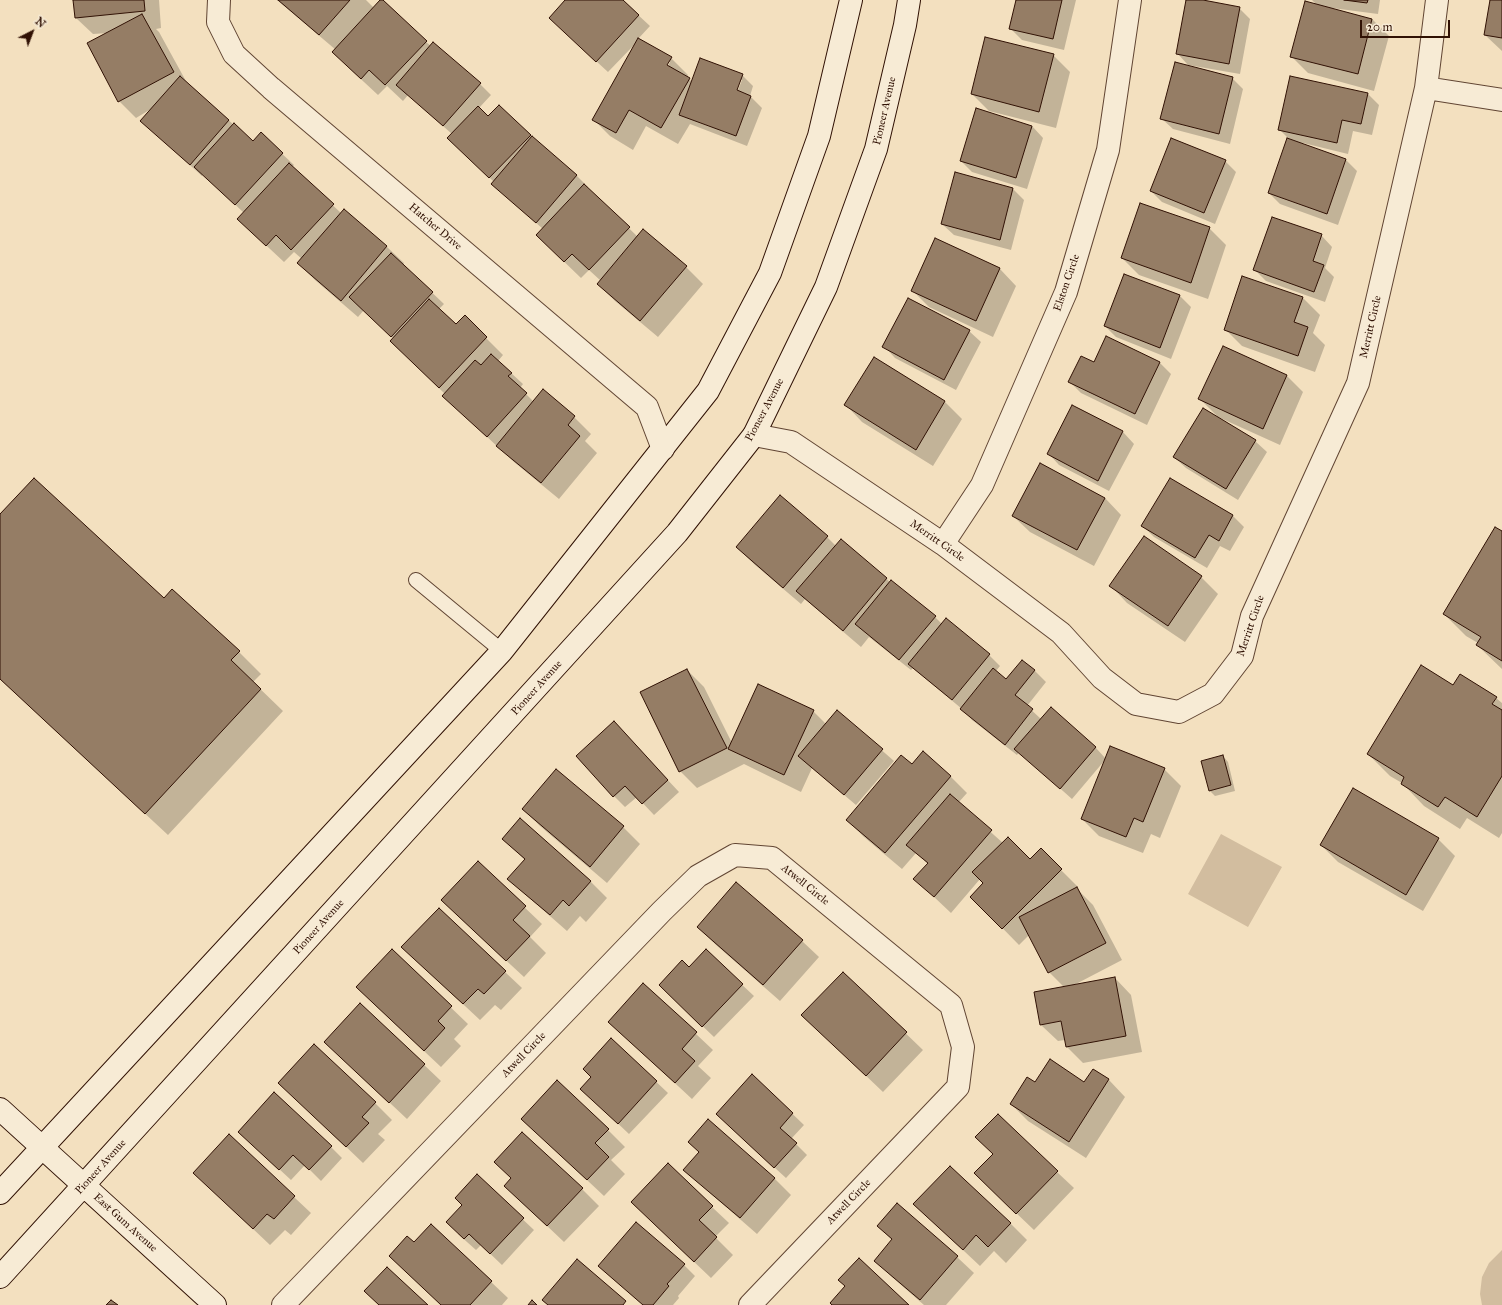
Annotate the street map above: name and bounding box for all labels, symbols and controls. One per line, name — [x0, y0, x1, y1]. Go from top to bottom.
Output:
north arrow — [12, 12, 52, 52]
scale bar — [1362, 12, 1452, 38]
text: N — [33, 15, 48, 31]
text: 20 m — [1367, 20, 1393, 34]
street label: Pioneer Avenue — [871, 76, 899, 146]
street label: Hatcher Drive — [406, 201, 464, 253]
street label: Elston Circle — [1051, 253, 1083, 313]
street label: Merritt Circle — [1357, 294, 1385, 360]
street label: Pioneer Avenue — [743, 376, 787, 444]
street label: Merritt Circle — [907, 517, 967, 565]
street label: Merritt Circle — [1234, 594, 1268, 658]
street label: Pioneer Avenue — [509, 658, 565, 718]
street label: Atwell Circle — [778, 862, 832, 908]
street label: Pioneer Avenue — [291, 897, 347, 957]
street label: Atwell Circle — [499, 1030, 549, 1080]
street label: Pioneer Avenue — [73, 1137, 129, 1197]
street label: Atwell Circle — [824, 1177, 874, 1227]
street label: East Gum Avenue — [90, 1191, 160, 1255]

